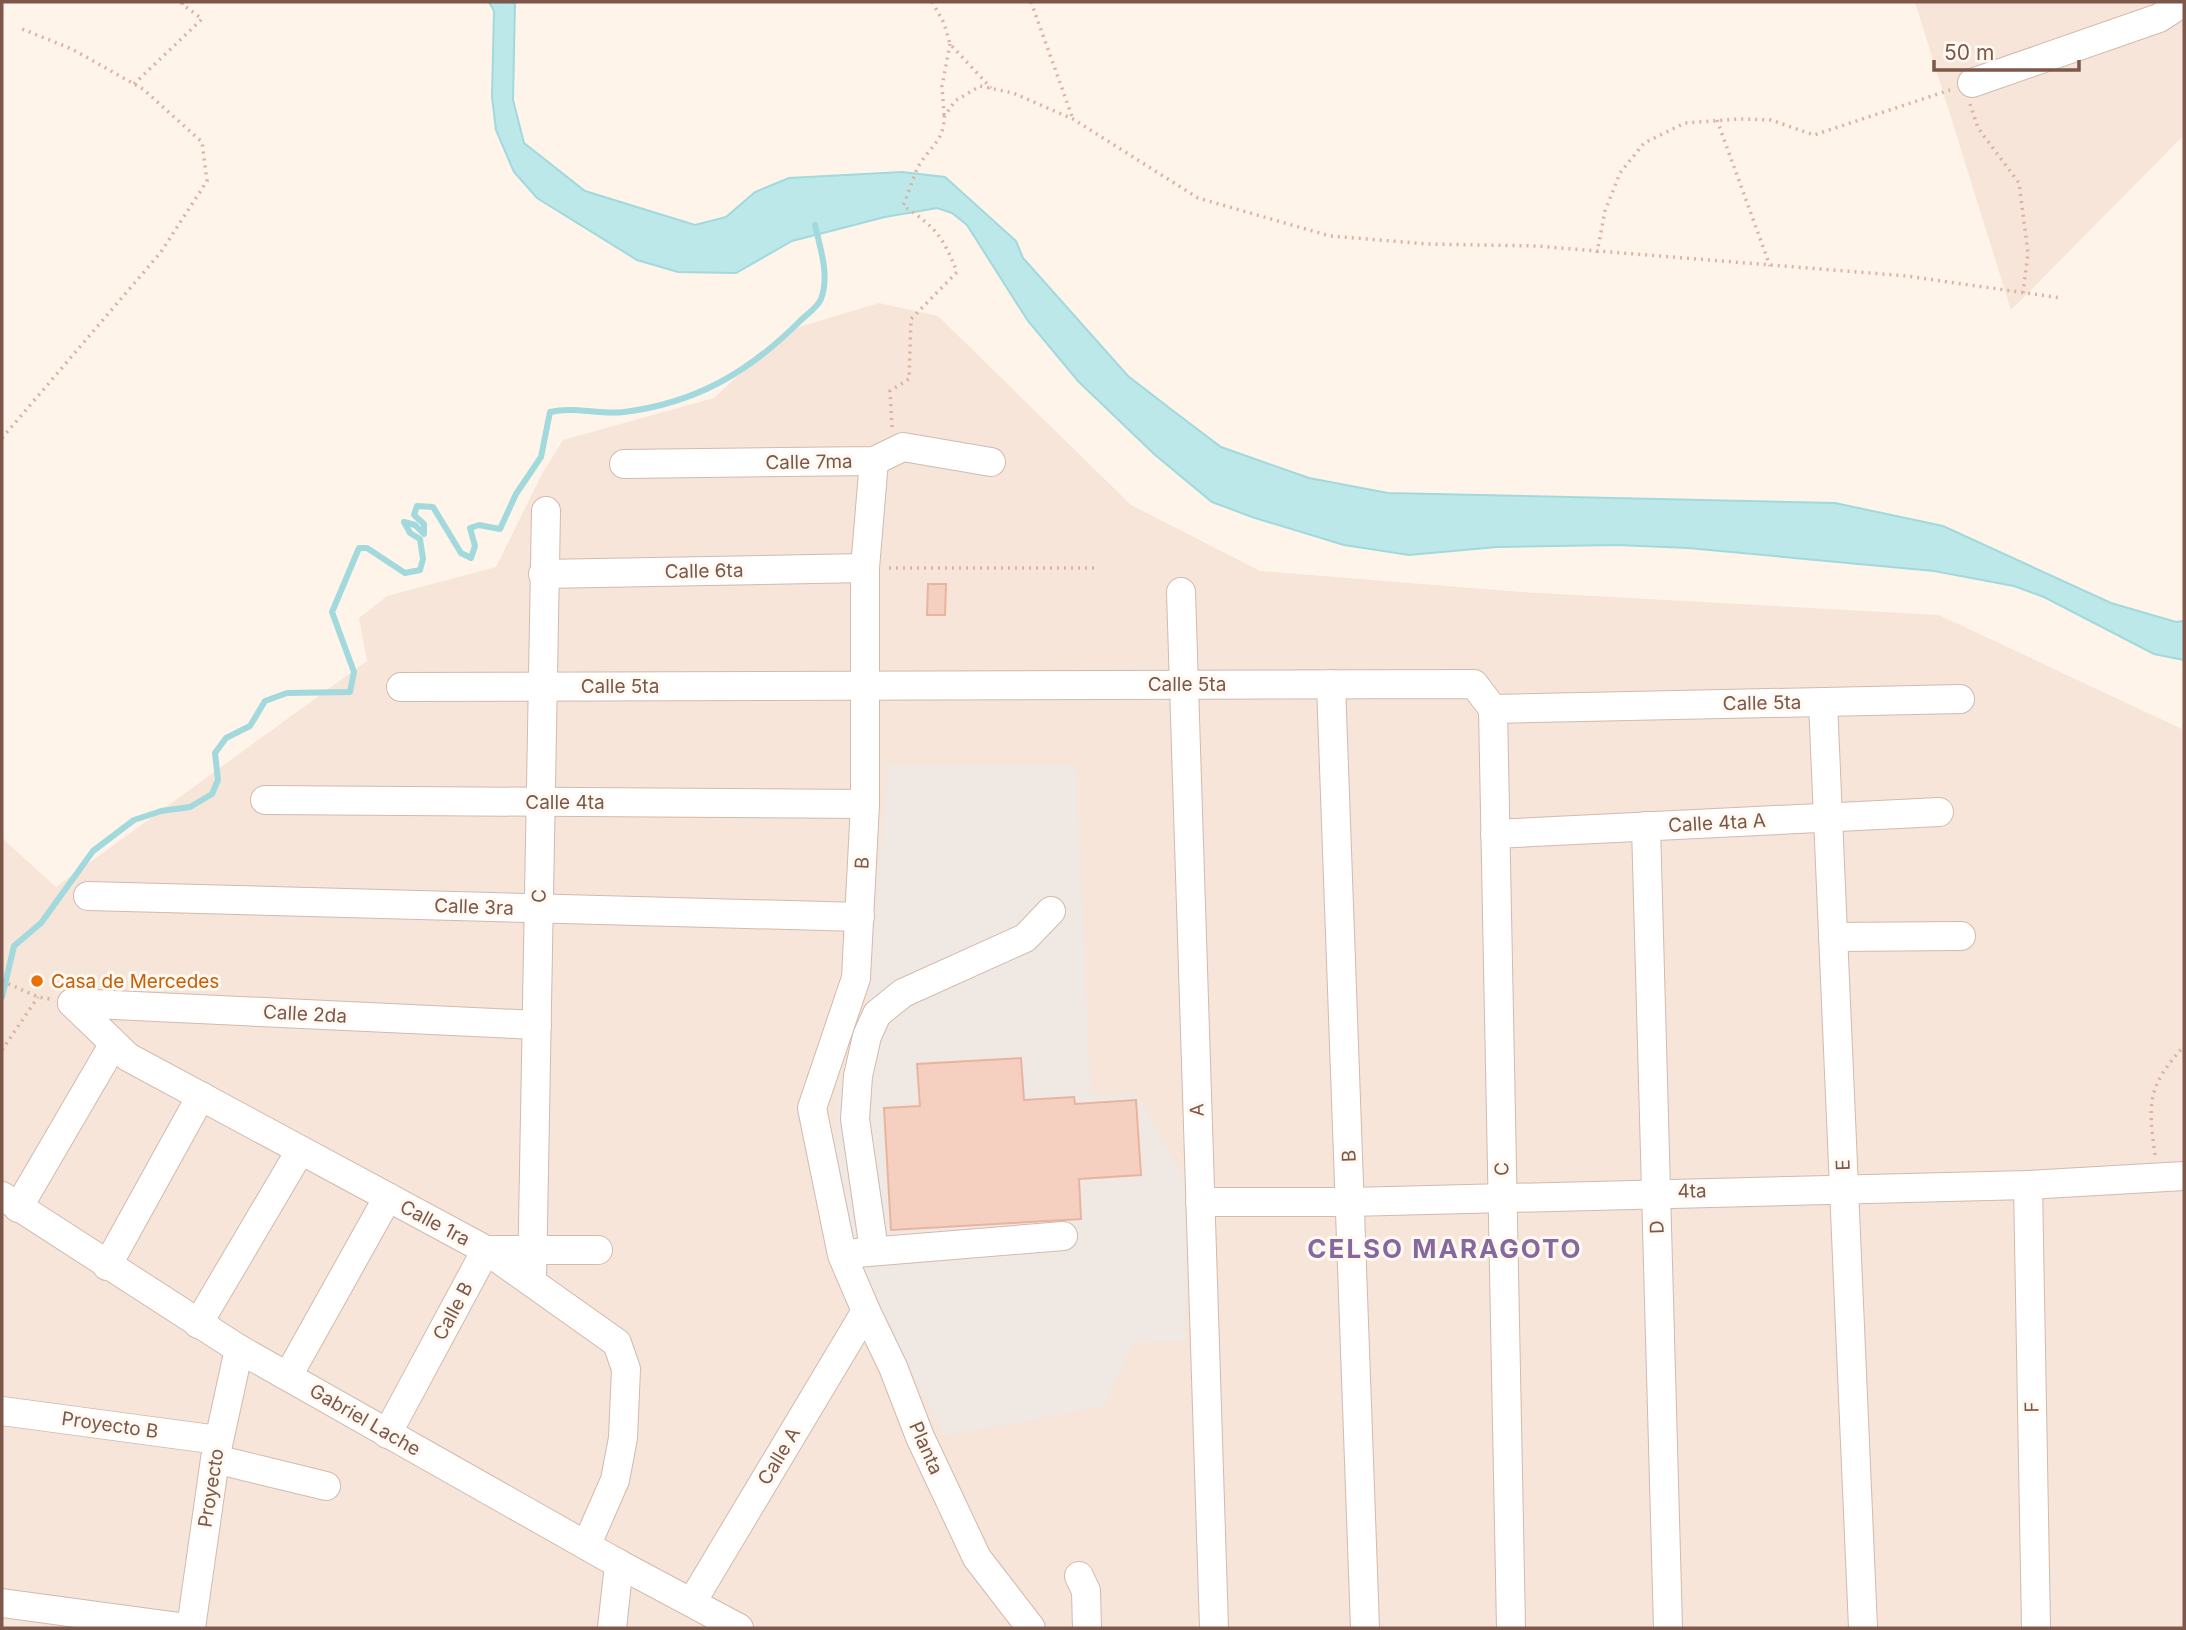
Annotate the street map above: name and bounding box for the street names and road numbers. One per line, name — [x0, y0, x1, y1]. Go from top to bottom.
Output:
street label: Calle 7ma — [765, 450, 853, 474]
street label: Calle 6ta — [664, 559, 744, 583]
street label: Calle 5ta — [1148, 673, 1226, 696]
street label: Calle 5ta — [581, 675, 659, 698]
street label: Calle 5ta — [1722, 691, 1802, 715]
street label: Calle 4ta — [525, 791, 605, 814]
street label: Calle 4ta A — [1668, 809, 1766, 837]
street label: B — [850, 856, 874, 870]
street label: C — [527, 889, 551, 903]
street label: Calle 3ra — [434, 894, 514, 920]
street label: Calle 2da — [262, 1000, 348, 1028]
street label: A — [1185, 1103, 1209, 1117]
street label: B — [1337, 1149, 1361, 1163]
street label: E — [1831, 1159, 1855, 1171]
street label: C — [1490, 1162, 1514, 1176]
street label: 4ta — [1677, 1179, 1707, 1203]
street label: Calle 1ra — [396, 1195, 474, 1251]
street label: D — [1645, 1220, 1669, 1234]
street label: Calle B — [428, 1278, 478, 1344]
street label: Gabriel Lache — [305, 1379, 425, 1461]
street label: F — [2020, 1401, 2044, 1413]
street label: Proyecto B — [60, 1407, 160, 1443]
street label: Planta — [904, 1418, 948, 1478]
street label: Calle A — [753, 1423, 805, 1489]
street label: Proyecto — [193, 1447, 229, 1529]

